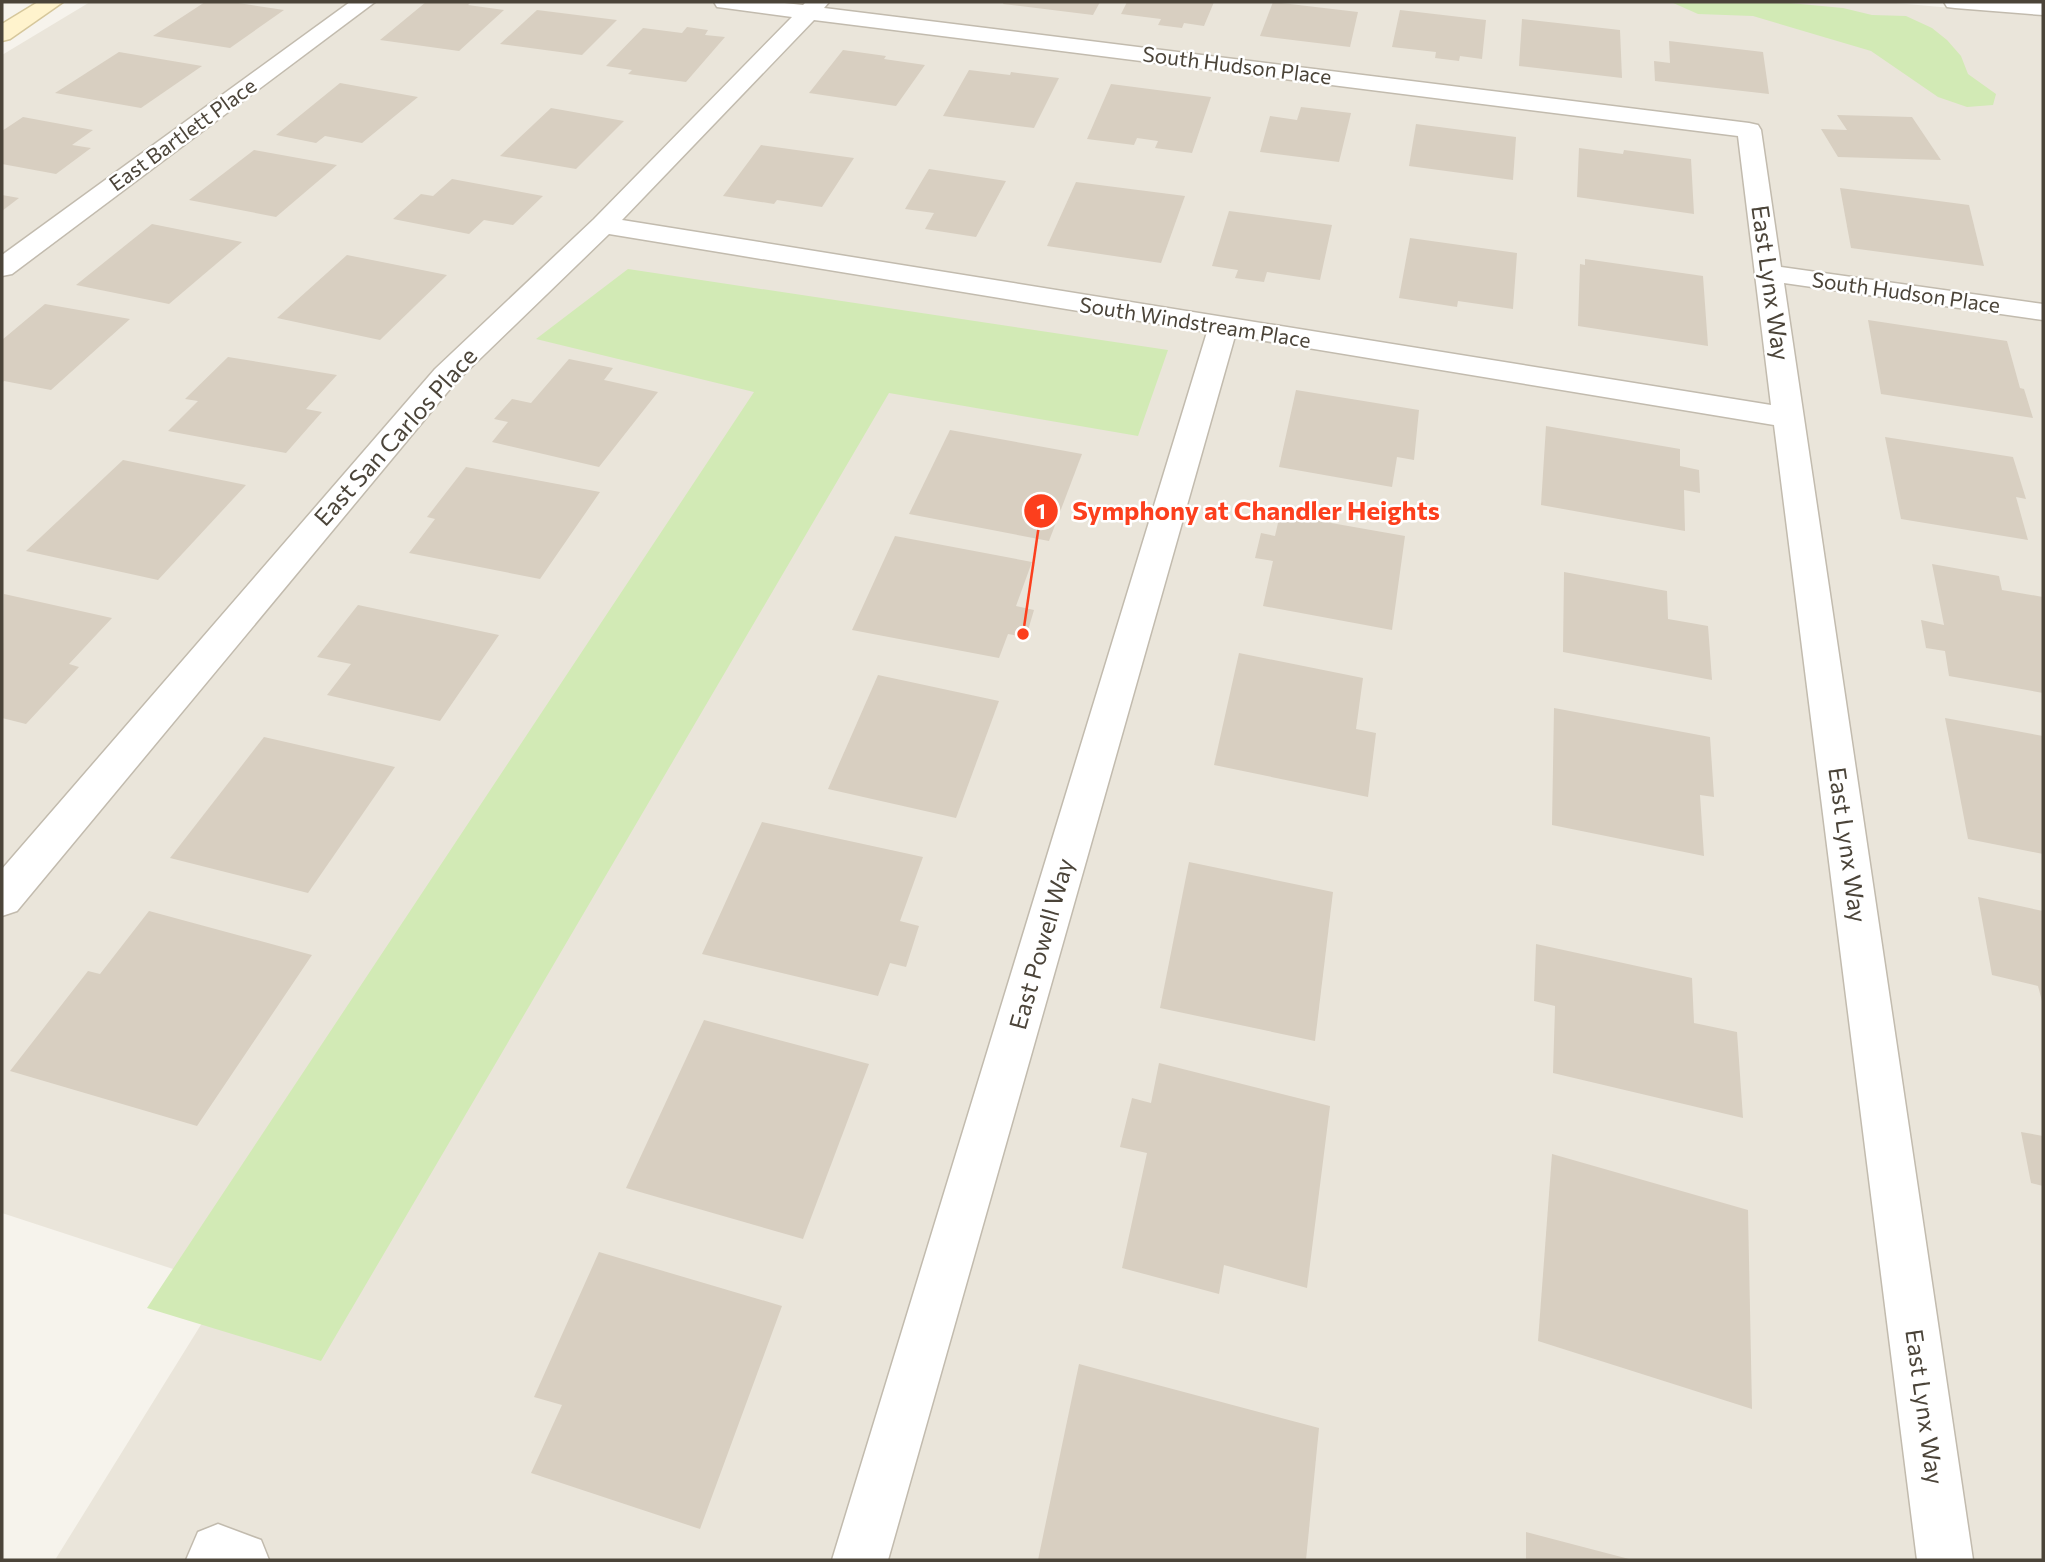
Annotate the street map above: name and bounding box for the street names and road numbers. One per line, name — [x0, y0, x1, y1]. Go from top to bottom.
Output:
street label: South Hudson Place — [1141, 41, 1333, 88]
street label: East Bartlett Place — [104, 72, 260, 196]
street label: East Lynx Way — [1746, 203, 1797, 362]
street label: South Hudson Place — [1810, 266, 2002, 317]
street label: South Windstream Place — [1078, 291, 1313, 352]
street label: East San Carlos Place — [307, 341, 482, 531]
street label: East Lynx Way — [1823, 765, 1874, 924]
street label: East Powell Way — [1002, 855, 1079, 1033]
street label: East Lynx Way — [1900, 1327, 1951, 1486]

